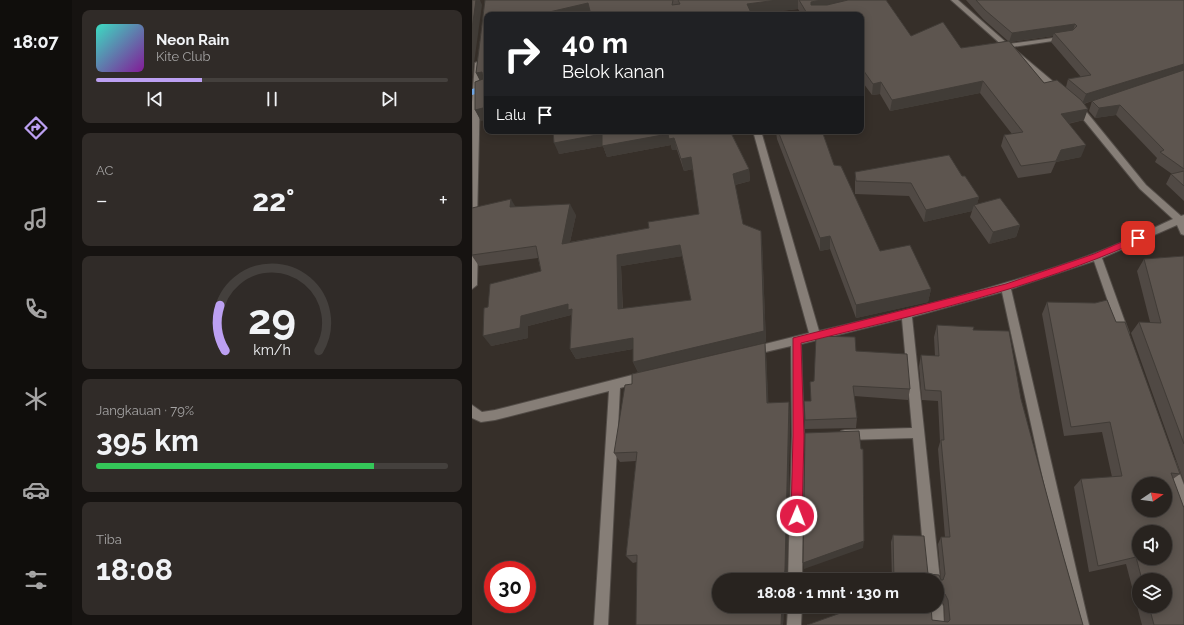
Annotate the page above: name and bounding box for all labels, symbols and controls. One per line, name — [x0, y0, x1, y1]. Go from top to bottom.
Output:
text: 40 m — [562, 27, 628, 60]
icon: right — [496, 28, 548, 80]
text: 18:07 — [13, 31, 59, 52]
text: Neon Rain — [156, 31, 229, 49]
text: Kite Club — [156, 49, 211, 64]
text: Belok kanan — [562, 61, 664, 82]
icon: previous — [144, 88, 166, 110]
icon: pause — [261, 88, 283, 110]
icon: next — [378, 88, 400, 110]
icon: arrive — [534, 104, 556, 126]
text: Lalu — [496, 106, 526, 124]
icon: directions — [22, 114, 50, 142]
text: AC — [96, 163, 113, 178]
text: 22° — [252, 183, 294, 218]
text: − — [96, 187, 108, 213]
text: + — [439, 187, 448, 213]
icon: music — [22, 205, 50, 233]
pin — [1121, 221, 1155, 255]
icon: arrive — [1127, 227, 1149, 249]
text: 29 — [248, 294, 296, 343]
icon: phone — [22, 295, 50, 323]
text: km/h — [253, 341, 291, 357]
icon: climate — [22, 385, 50, 413]
text: Jangkauan · 79% — [96, 403, 194, 418]
text: 395 km — [96, 423, 199, 458]
icon: car — [22, 476, 50, 504]
north arrow — [1132, 477, 1172, 517]
map controls — [1132, 477, 1172, 613]
position arrow — [776, 495, 818, 537]
button: sound — [1132, 525, 1172, 565]
text: Tiba — [96, 532, 122, 547]
text: 18:08 — [96, 552, 173, 587]
speed limit sign: 30 — [484, 561, 536, 613]
icon: filters — [22, 566, 50, 594]
button: layers — [1132, 573, 1172, 613]
text: 18:08 · 1 mnt · 130 m — [757, 584, 899, 602]

